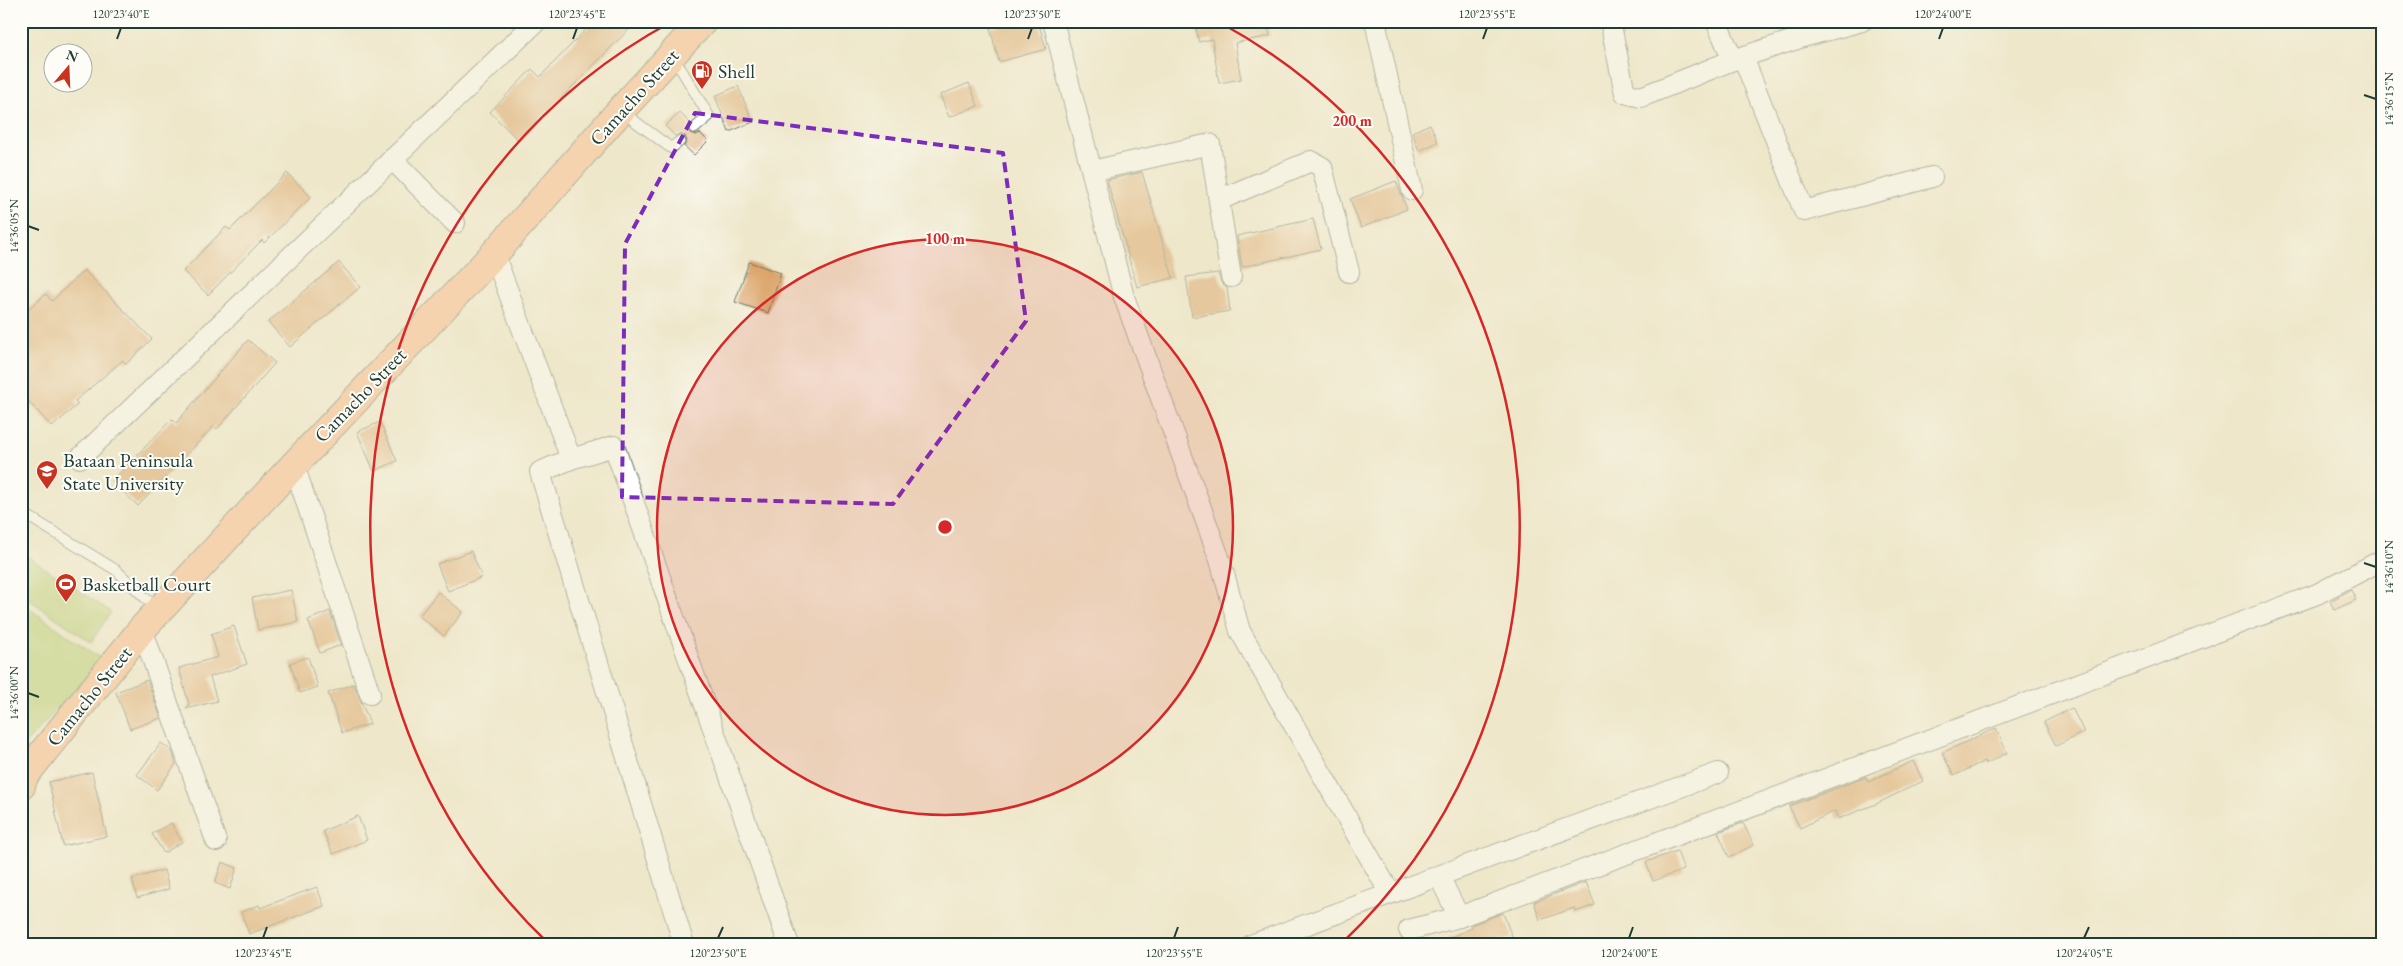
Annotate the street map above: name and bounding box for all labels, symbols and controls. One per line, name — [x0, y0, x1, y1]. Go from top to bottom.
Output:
text: 120°23'40"E — [93, 6, 150, 22]
text: 120°23'45"E — [549, 6, 606, 22]
text: 120°23'50"E — [1004, 6, 1061, 22]
text: 120°23'55"E — [1459, 6, 1516, 22]
text: 120°24'00"E — [1915, 6, 1972, 22]
north arrow — [42, 42, 92, 92]
street label: Camacho Street — [584, 42, 685, 151]
text: N — [64, 45, 81, 66]
place label: Shell — [718, 58, 755, 84]
fuel station icon: Shell — [690, 59, 714, 90]
text: 14°36'15"N — [2381, 72, 2397, 126]
text: 200 m — [1332, 111, 1372, 130]
text: 14°36'05"N — [6, 199, 22, 253]
text: 100 m — [925, 229, 965, 248]
street label: Camacho Street — [308, 342, 412, 448]
place label: Bataan Peninsula State University — [63, 447, 193, 496]
school or university icon: Bataan Peninsula State University — [35, 459, 59, 490]
centre of rings — [936, 518, 954, 536]
text: 14°36'10"N — [2381, 540, 2397, 594]
place label: Basketball Court — [82, 571, 211, 597]
sports icon: Basketball Court — [54, 572, 78, 603]
street label: Camacho Street — [41, 640, 138, 752]
text: 14°36'00"N — [6, 666, 22, 720]
text: 120°23'45"E — [235, 945, 292, 961]
text: 120°23'50"E — [690, 945, 747, 961]
text: 120°23'55"E — [1146, 945, 1203, 961]
text: 120°24'00"E — [1601, 945, 1658, 961]
text: 120°24'05"E — [2056, 945, 2113, 961]

